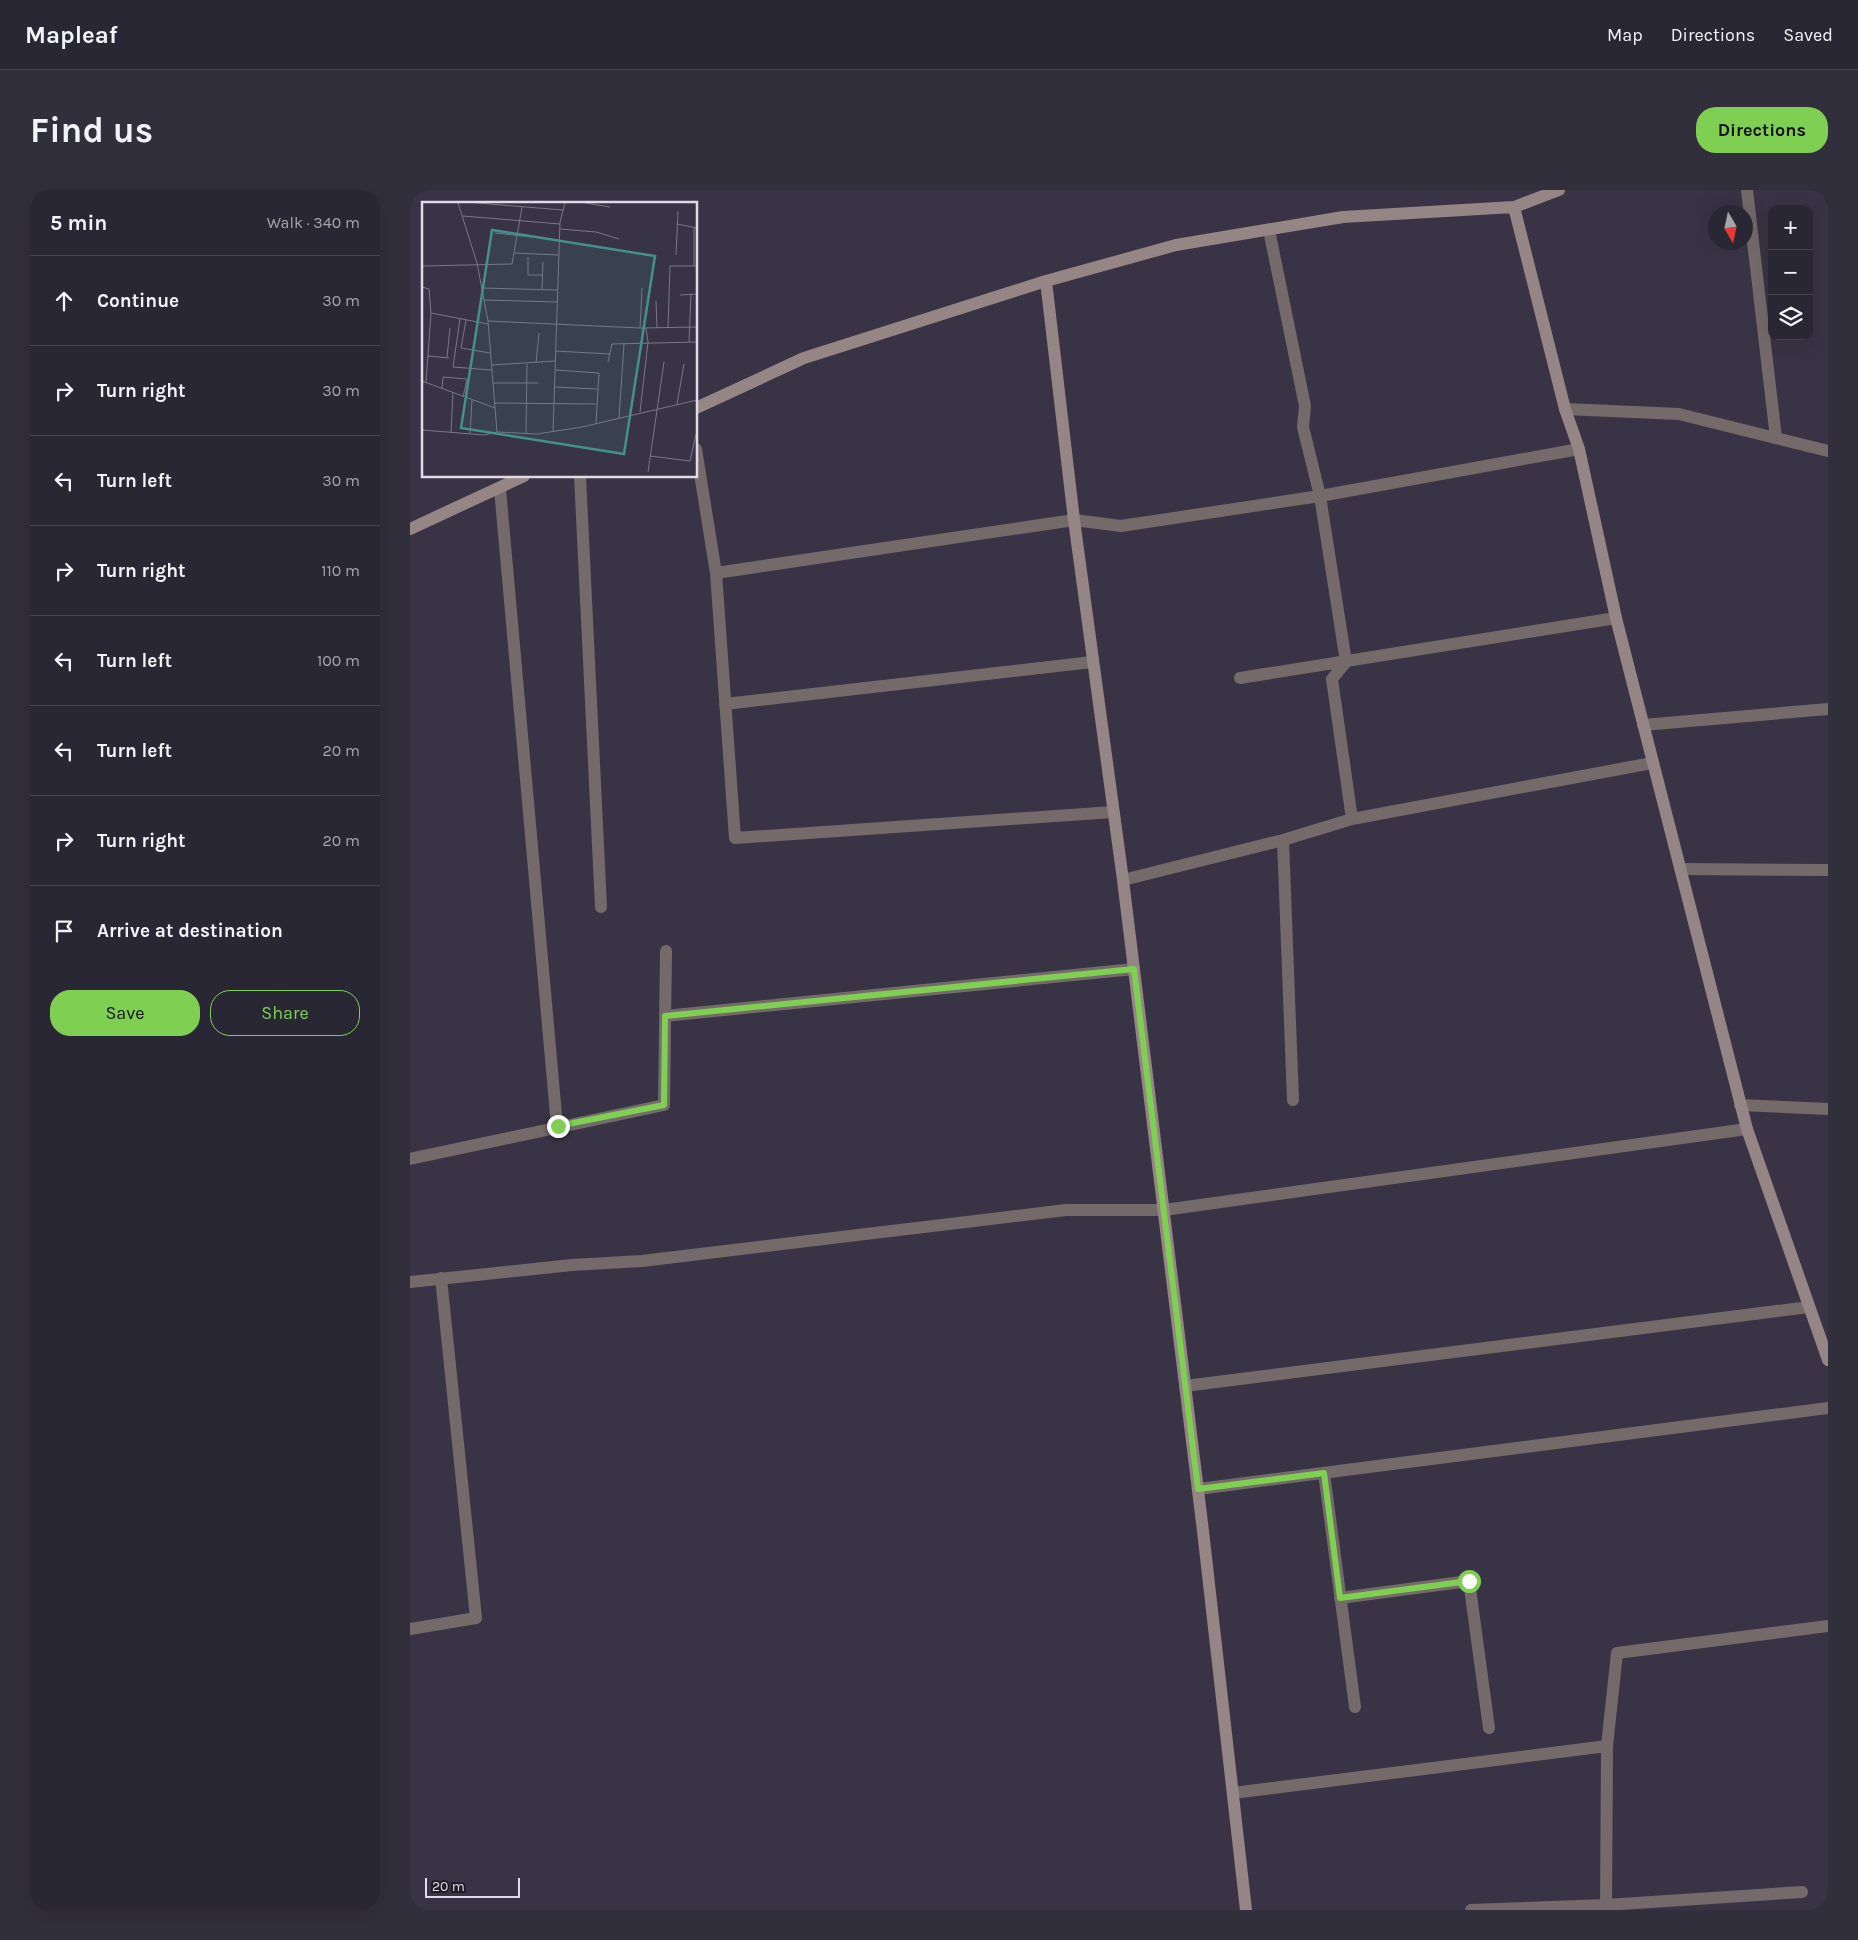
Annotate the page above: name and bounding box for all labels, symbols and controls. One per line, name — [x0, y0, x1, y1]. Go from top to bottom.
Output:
text: Mapleaf — [25, 21, 118, 49]
text: Map — [1607, 24, 1643, 46]
text: Directions — [1671, 24, 1755, 46]
text: Saved — [1783, 24, 1833, 46]
button: Directions — [1696, 107, 1828, 153]
text: Find us — [30, 110, 153, 151]
inset map — [422, 202, 698, 478]
north arrow — [1708, 205, 1753, 250]
map controls — [1768, 205, 1813, 340]
button: + — [1768, 205, 1813, 250]
text: 5 min — [50, 211, 107, 235]
text: Walk · 340 m — [267, 213, 360, 232]
button: − — [1768, 250, 1813, 295]
icon: ahead — [50, 287, 78, 315]
text: Continue — [97, 290, 179, 312]
text: 30 m — [322, 291, 360, 310]
button: layers — [1768, 295, 1813, 340]
icon: right — [50, 377, 78, 405]
text: Turn right — [97, 380, 186, 402]
text: 30 m — [322, 381, 360, 400]
icon: left — [50, 467, 78, 495]
text: Turn left — [97, 470, 172, 492]
text: 30 m — [322, 471, 360, 490]
icon: right — [50, 557, 78, 585]
text: Turn right — [97, 560, 186, 582]
text: 110 m — [321, 561, 360, 580]
icon: left — [50, 647, 78, 675]
text: Turn left — [97, 650, 172, 672]
text: 100 m — [317, 651, 360, 670]
icon: left — [50, 737, 78, 765]
text: Turn left — [97, 740, 172, 762]
text: 20 m — [322, 741, 360, 760]
icon: right — [50, 827, 78, 855]
text: Turn right — [97, 830, 186, 852]
text: 20 m — [322, 831, 360, 850]
icon: arrive — [50, 917, 78, 945]
text: Arrive at destination — [97, 920, 283, 942]
button: Save — [50, 990, 200, 1036]
button: Share — [210, 990, 360, 1036]
route end — [547, 1115, 570, 1138]
route start — [1458, 1570, 1481, 1593]
scale bar — [425, 1875, 520, 1898]
text: 20 m — [432, 1878, 465, 1895]

